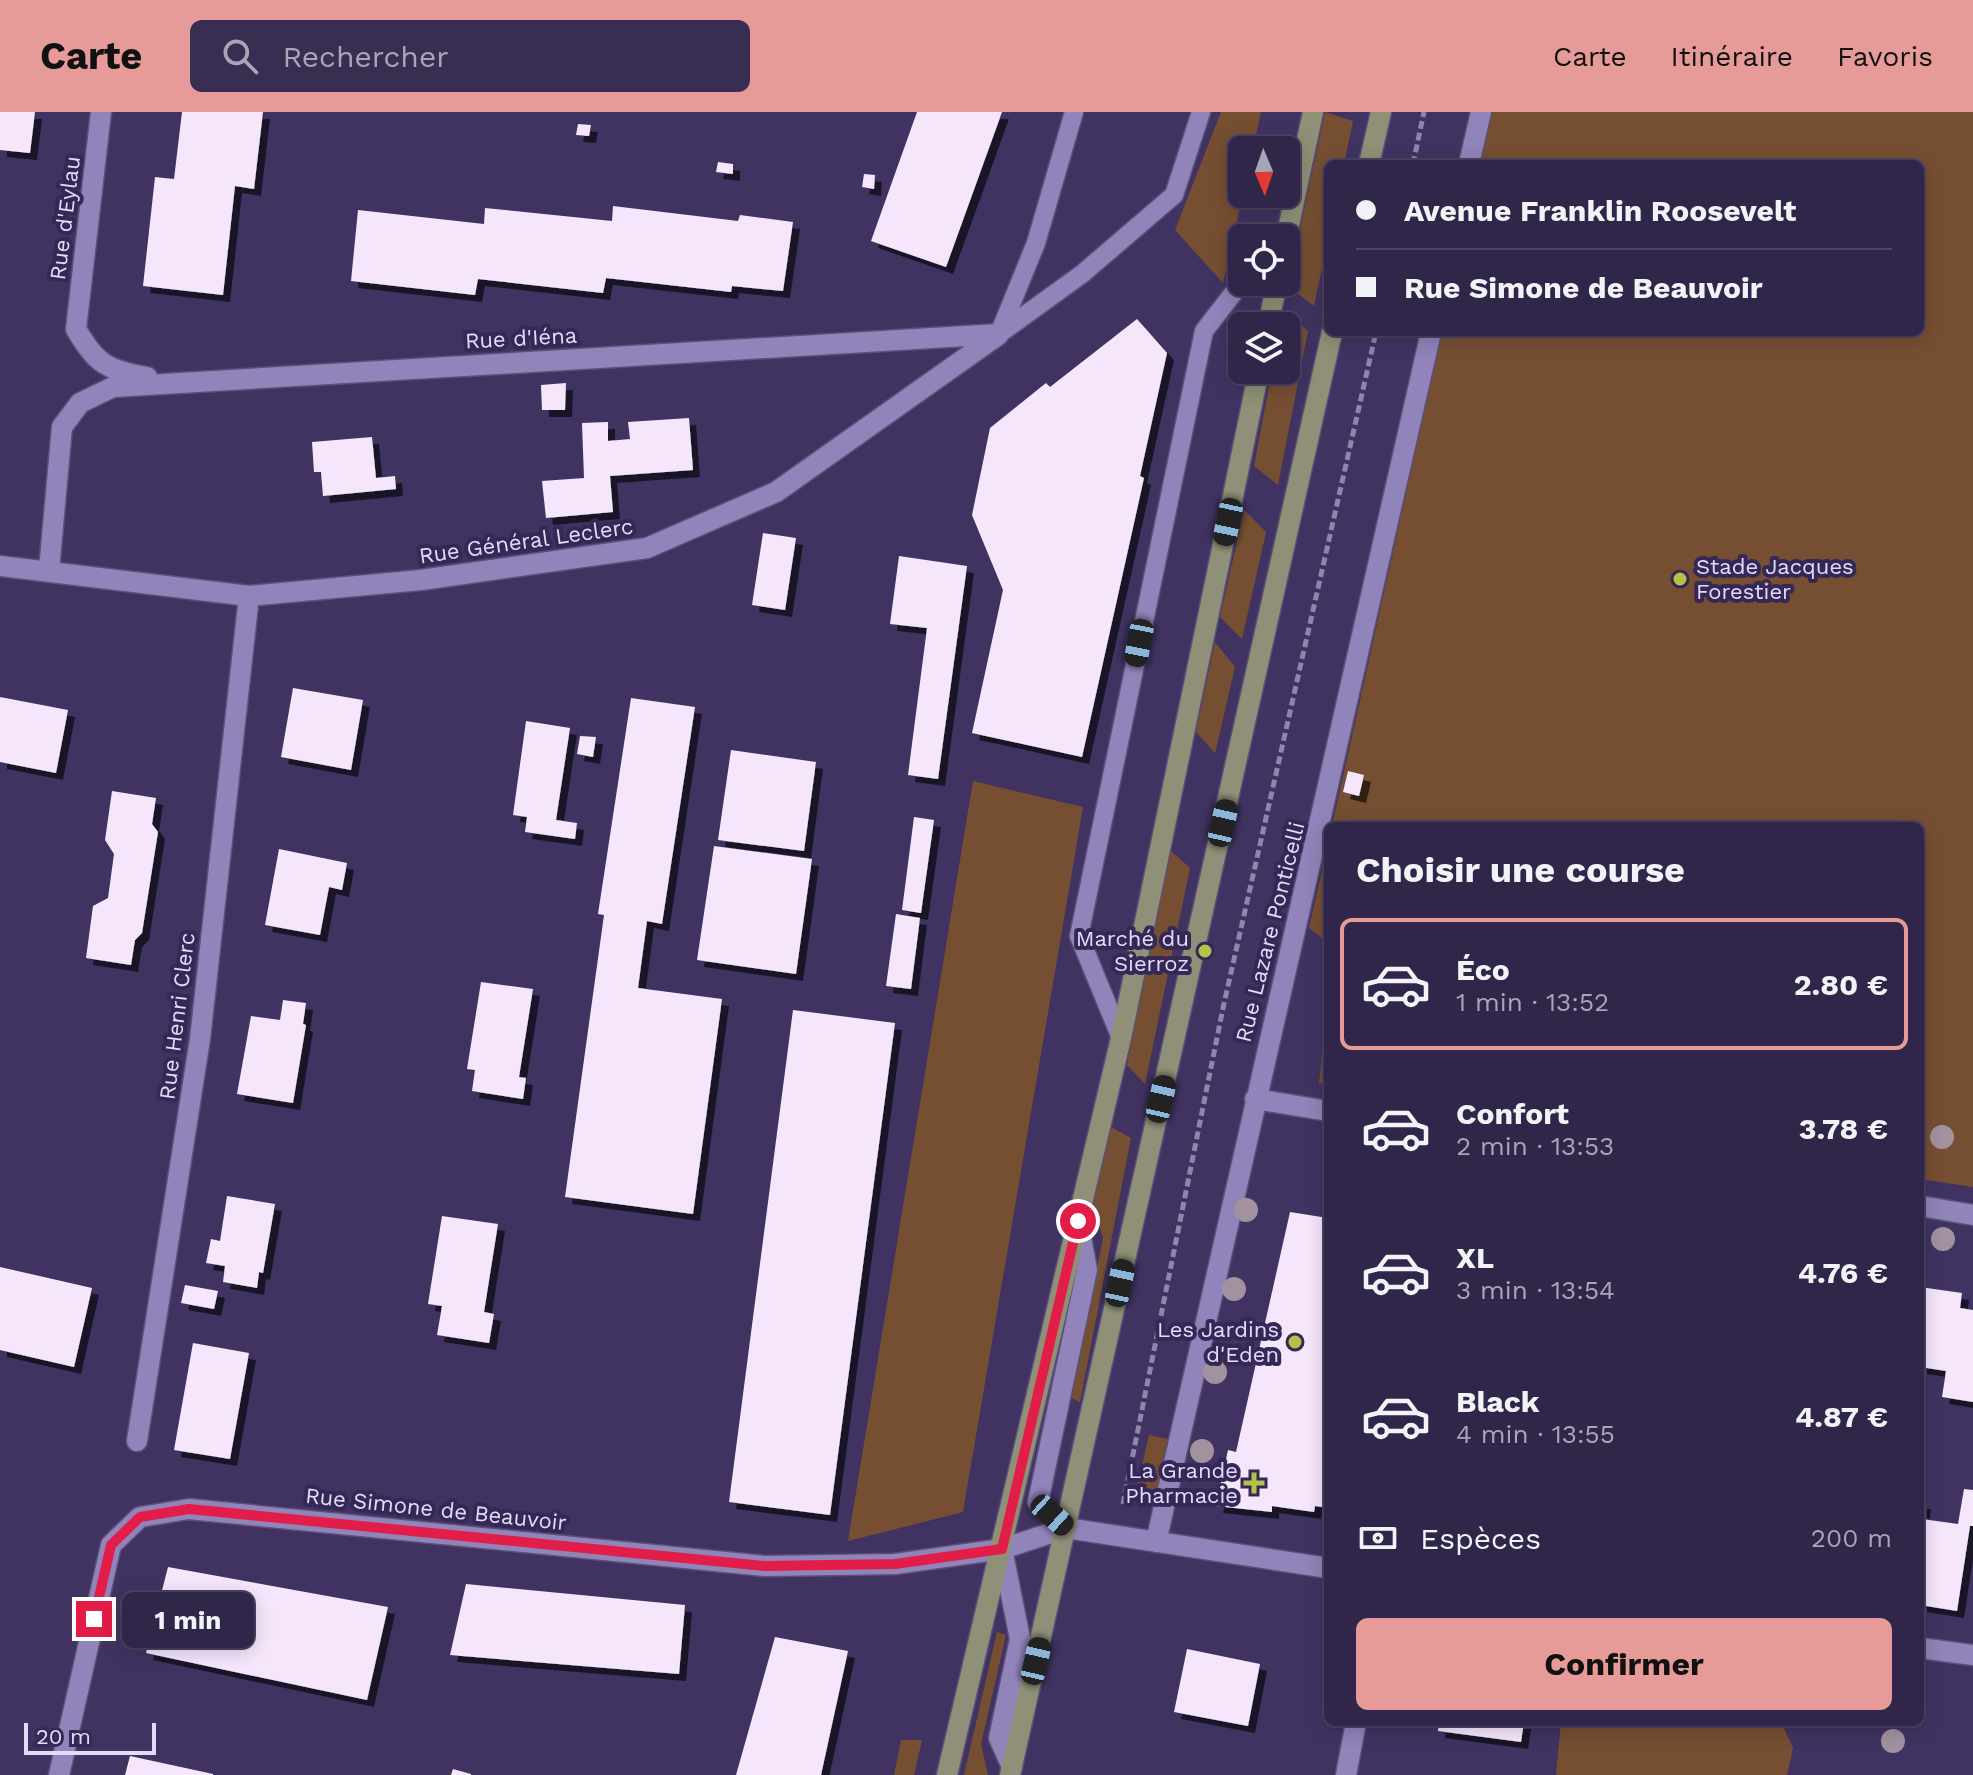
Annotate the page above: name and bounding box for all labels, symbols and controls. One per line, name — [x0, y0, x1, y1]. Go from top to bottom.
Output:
search box — [190, 20, 750, 92]
text: Carte — [40, 34, 142, 78]
icon: search — [218, 34, 262, 78]
text: Rechercher — [282, 39, 449, 74]
text: Carte — [1553, 40, 1627, 73]
text: Itinéraire — [1671, 40, 1793, 73]
text: Favoris — [1837, 40, 1933, 73]
north arrow — [1228, 136, 1300, 208]
map controls — [1228, 136, 1300, 384]
street label: Rue d'Eylau — [45, 155, 85, 281]
text: Avenue Franklin Roosevelt — [1404, 193, 1796, 228]
button: locate — [1228, 224, 1300, 296]
text: Rue Simone de Beauvoir — [1404, 270, 1763, 305]
button: layers — [1228, 312, 1300, 384]
street label: Rue d'Iéna — [464, 323, 578, 353]
car — [1211, 496, 1245, 548]
street label: Rue Général Leclerc — [417, 514, 635, 568]
place label: Stade Jacques Forestier — [1696, 554, 1854, 604]
marker: Stade Jacques Forestier — [1671, 570, 1689, 588]
car — [1123, 617, 1155, 669]
car — [1206, 797, 1240, 849]
street label: Rue Lazare Ponticelli — [1231, 819, 1309, 1045]
text: Choisir une course — [1356, 849, 1685, 891]
place label: Marché du Sierroz — [1076, 926, 1189, 976]
street label: Rue Henri Clerc — [154, 931, 200, 1101]
marker: Marché du Sierroz — [1196, 942, 1214, 960]
icon: car — [1360, 948, 1432, 1020]
text: Éco — [1456, 952, 1510, 987]
text: 2.80 € — [1794, 967, 1888, 1002]
text: 1 min · 13:52 — [1456, 987, 1609, 1017]
car — [1144, 1073, 1178, 1125]
icon: car — [1360, 1092, 1432, 1164]
text: Confort — [1456, 1096, 1569, 1131]
text: 3.78 € — [1799, 1111, 1888, 1146]
text: 2 min · 13:53 — [1456, 1131, 1614, 1161]
route start — [1060, 1203, 1096, 1239]
icon: car — [1360, 1236, 1432, 1308]
text: XL — [1456, 1240, 1494, 1275]
text: 4.76 € — [1798, 1255, 1888, 1290]
car — [1103, 1257, 1137, 1309]
text: 3 min · 13:54 — [1456, 1275, 1615, 1305]
place label: Les Jardins d'Eden — [1157, 1317, 1279, 1367]
marker: Les Jardins d'Eden — [1286, 1333, 1304, 1351]
icon: car — [1360, 1380, 1432, 1452]
text: Black — [1456, 1384, 1540, 1419]
text: 4.87 € — [1795, 1399, 1888, 1434]
text: 4 min · 13:55 — [1456, 1419, 1615, 1449]
place label: La Grande Pharmacie — [1125, 1458, 1238, 1508]
marker: La Grande Pharmacie — [1245, 1474, 1263, 1492]
street label: Rue Simone de Beauvoir — [304, 1483, 568, 1535]
car — [1026, 1490, 1078, 1540]
icon: cash — [1356, 1516, 1400, 1560]
text: Espèces — [1420, 1521, 1541, 1556]
text: 200 m — [1811, 1523, 1892, 1553]
callout: 1 min — [122, 1591, 254, 1647]
route end — [76, 1601, 112, 1637]
text: 1 min — [155, 1605, 221, 1635]
button: Confirmer — [1356, 1618, 1892, 1710]
car — [1019, 1635, 1053, 1687]
scale bar — [24, 1719, 156, 1755]
text: 20 m — [36, 1724, 91, 1749]

